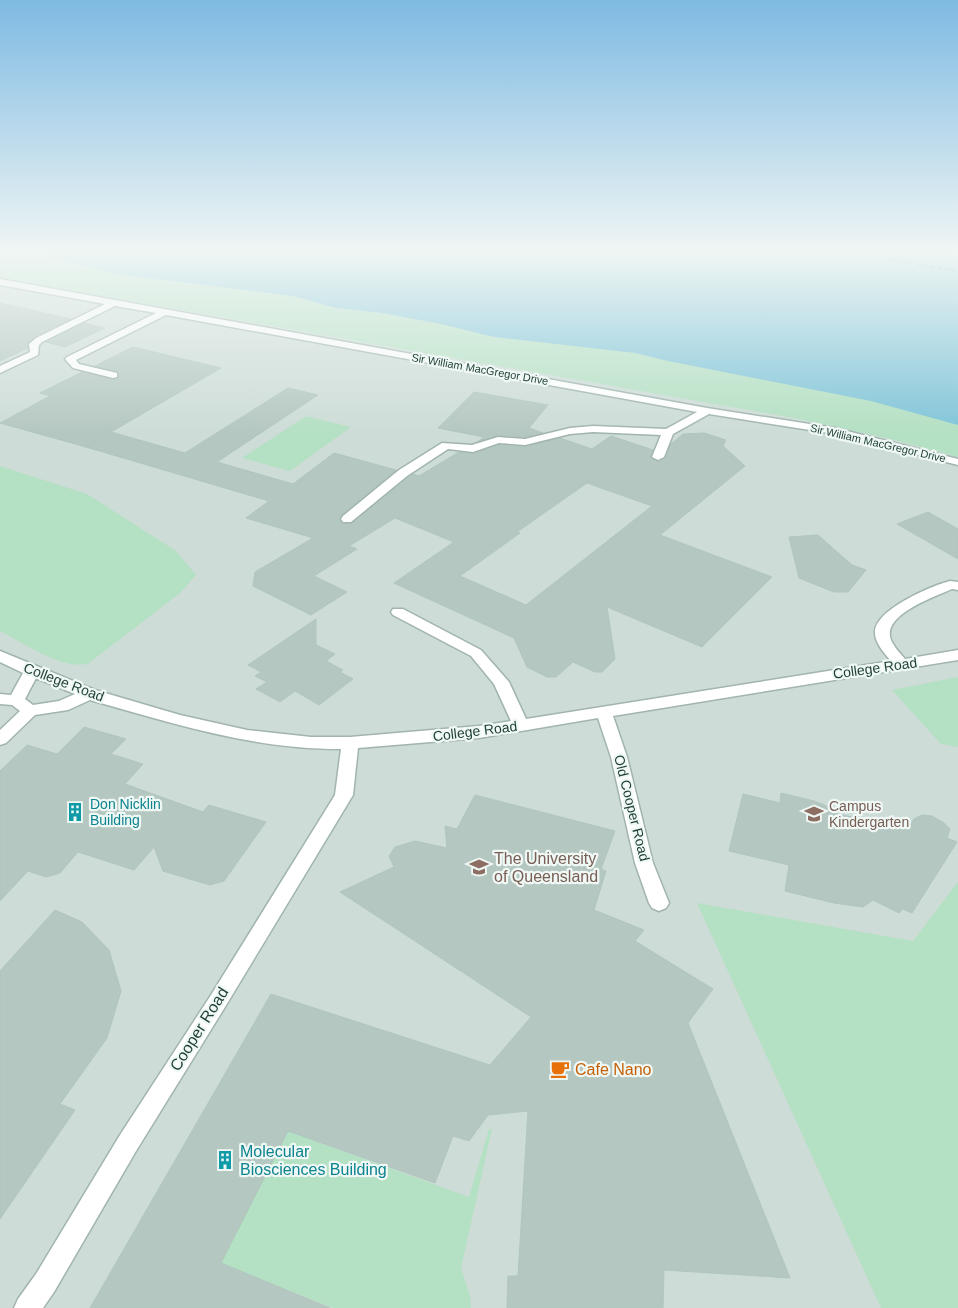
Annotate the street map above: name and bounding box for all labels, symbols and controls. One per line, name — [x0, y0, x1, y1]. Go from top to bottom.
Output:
street label: Sir William MacGregor Drive — [411, 351, 549, 387]
street label: Sir William MacGregor Drive — [809, 422, 947, 464]
street label: College Road — [832, 654, 918, 682]
street label: College Road — [22, 659, 106, 705]
street label: College Road — [432, 718, 518, 744]
street label: Old Cooper Road — [611, 753, 653, 863]
place label: Don Nicklin Building — [90, 796, 161, 828]
place label: Campus Kindergarten — [829, 798, 909, 830]
building icon: Don Nicklin Building — [64, 801, 86, 823]
school or university icon: Campus Kindergarten — [803, 803, 825, 825]
place label: The University of Queensland — [494, 850, 598, 885]
school or university icon: The University of Queensland — [468, 856, 490, 878]
street label: Cooper Road — [167, 984, 231, 1074]
cafe icon: Cafe Nano — [549, 1058, 571, 1080]
place label: Cafe Nano — [575, 1061, 652, 1078]
place label: Molecular Biosciences Building — [240, 1143, 387, 1178]
building icon: Molecular Biosciences Building — [214, 1149, 236, 1171]

